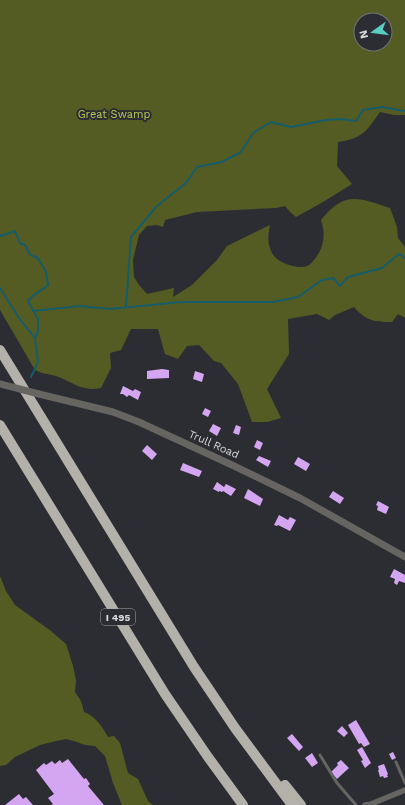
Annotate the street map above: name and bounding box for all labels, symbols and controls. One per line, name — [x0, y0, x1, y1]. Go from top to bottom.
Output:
north arrow — [353, 12, 393, 52]
text: N — [356, 29, 371, 40]
park label: Great Swamp — [78, 108, 150, 121]
street label: Trull Road — [186, 428, 241, 461]
road number: I 495 — [101, 609, 135, 625]

